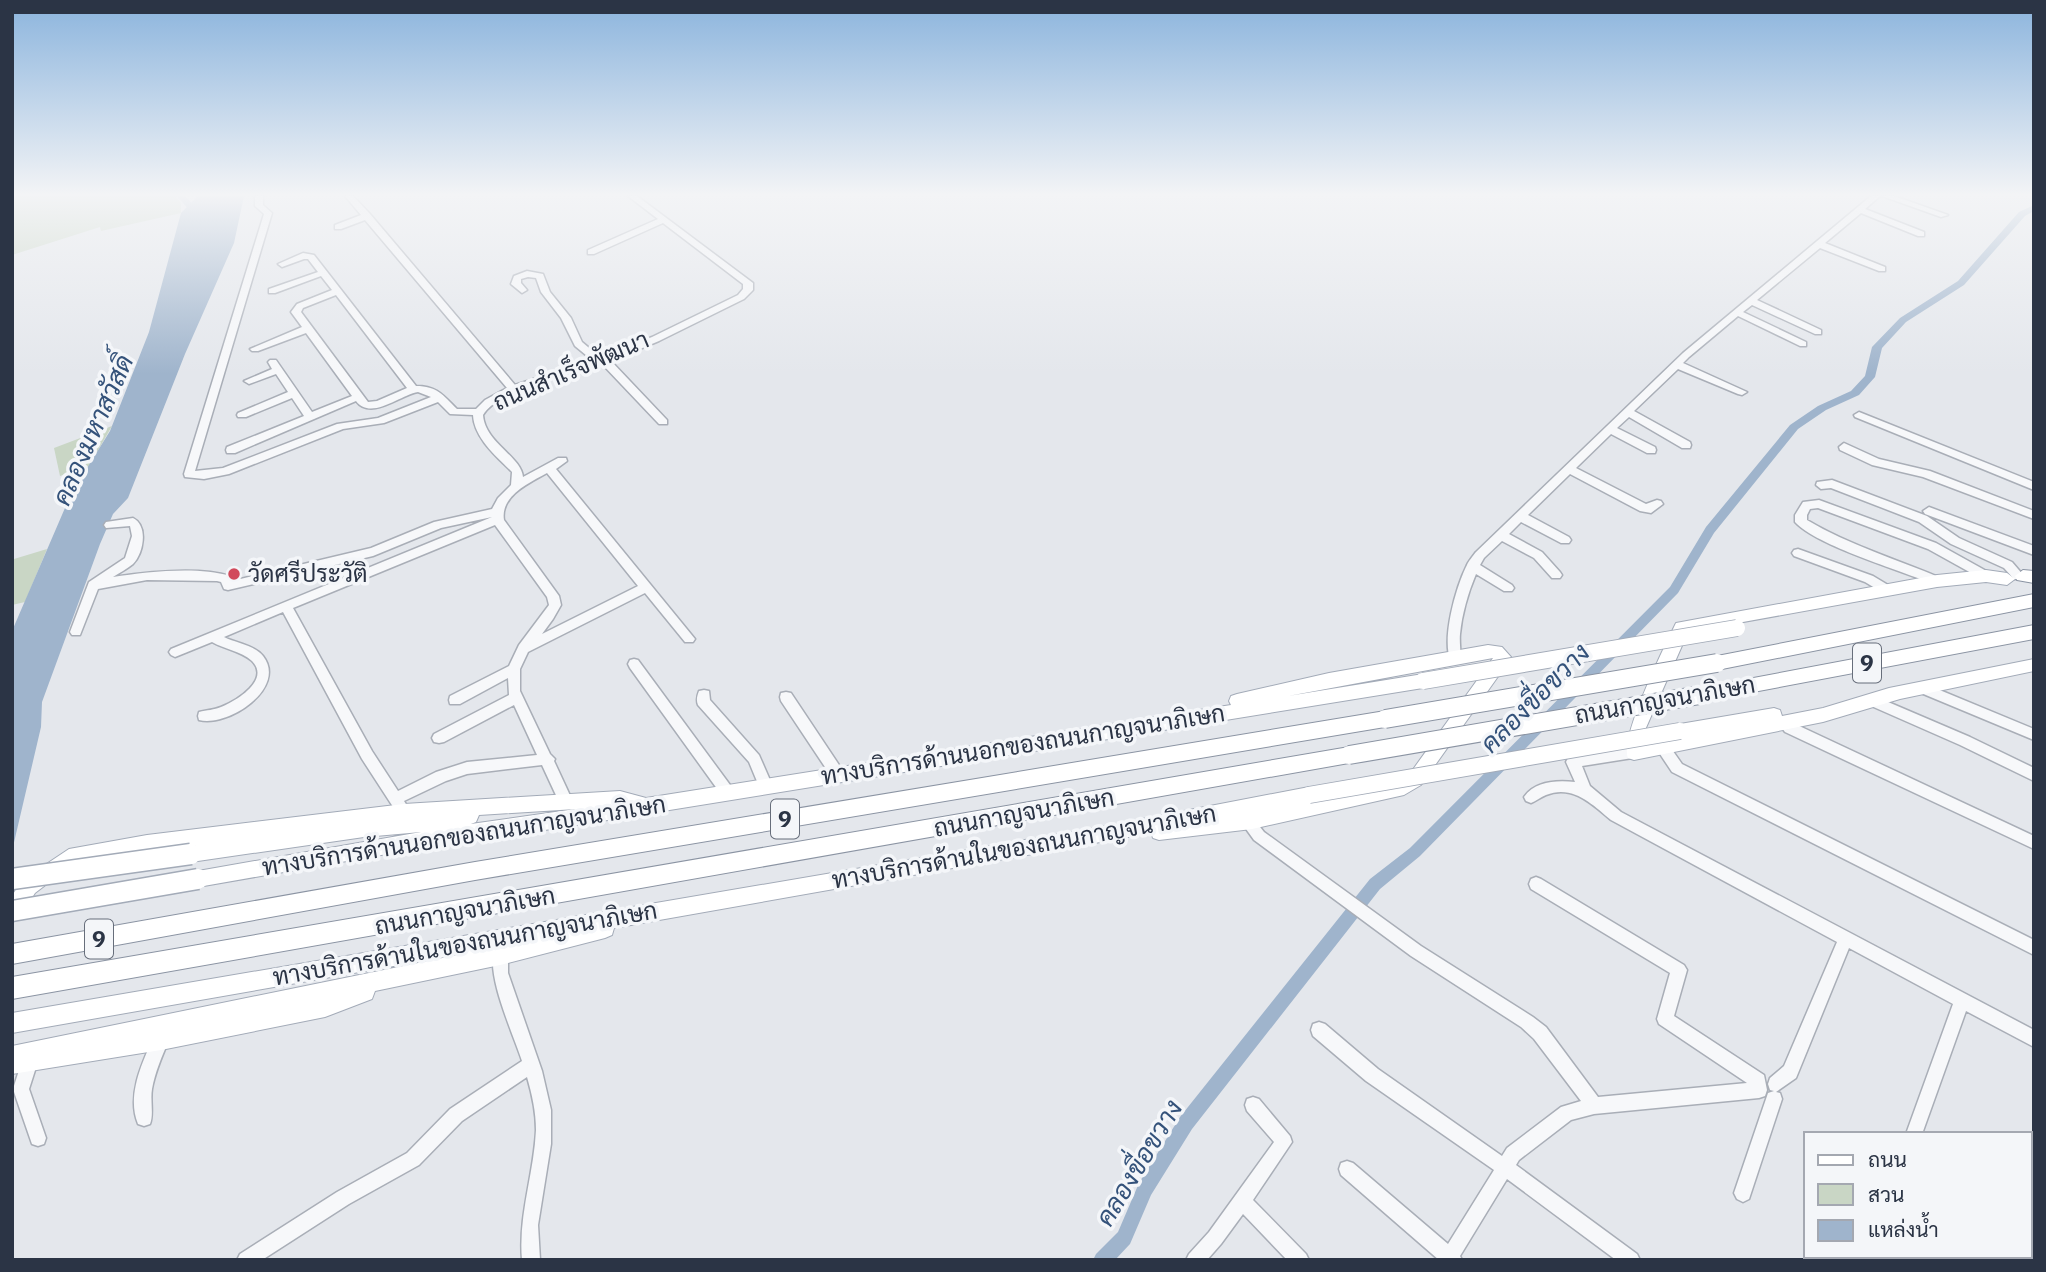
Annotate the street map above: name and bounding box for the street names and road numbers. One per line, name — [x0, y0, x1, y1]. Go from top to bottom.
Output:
street label: ถนนสำเร็จพัฒนา — [488, 323, 654, 417]
road number: 9 — [1853, 643, 1881, 682]
street label: ถนนกาญจนาภิเษก — [1572, 667, 1757, 731]
street label: ทางบริการด้านนอกของถนนกาญจนาภิเษก — [819, 696, 1227, 792]
street label: ถนนกาญจนาภิเษก — [931, 780, 1116, 844]
street label: ทางบริการด้านนอกของถนนกาญจนาภิเษก — [260, 787, 668, 883]
street label: ทางบริการด้านในของถนนกาญจนาภิเษก — [829, 796, 1218, 896]
road number: 9 — [771, 800, 799, 838]
street label: ถนนกาญจนาภิเษก — [372, 878, 557, 942]
street label: ทางบริการด้านในของถนนกาญจนาภิเษก — [270, 893, 659, 993]
road number: 9 — [85, 920, 113, 958]

